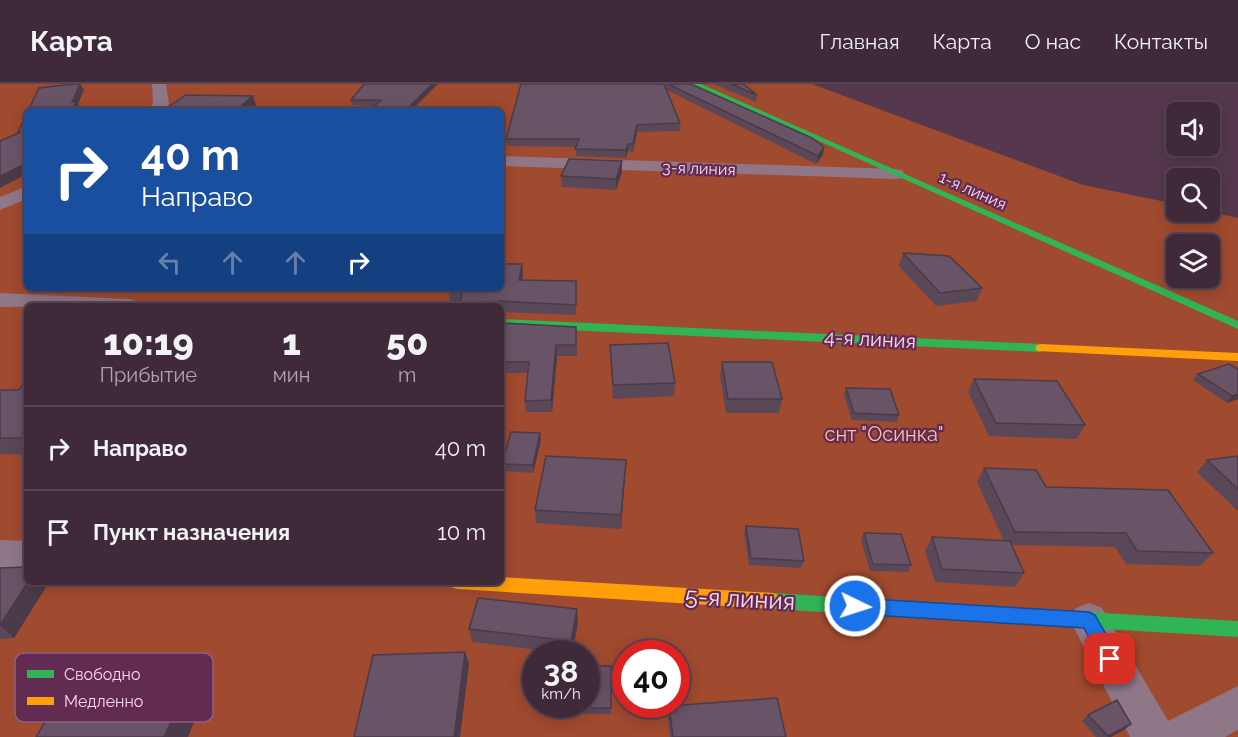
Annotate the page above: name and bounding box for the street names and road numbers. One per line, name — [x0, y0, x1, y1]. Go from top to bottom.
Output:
street label: 3-я линия — [662, 158, 736, 179]
street label: 1-я линия — [936, 167, 1009, 214]
street label: 4-я линия — [823, 325, 917, 353]
street label: 5-я линия — [684, 581, 796, 616]

